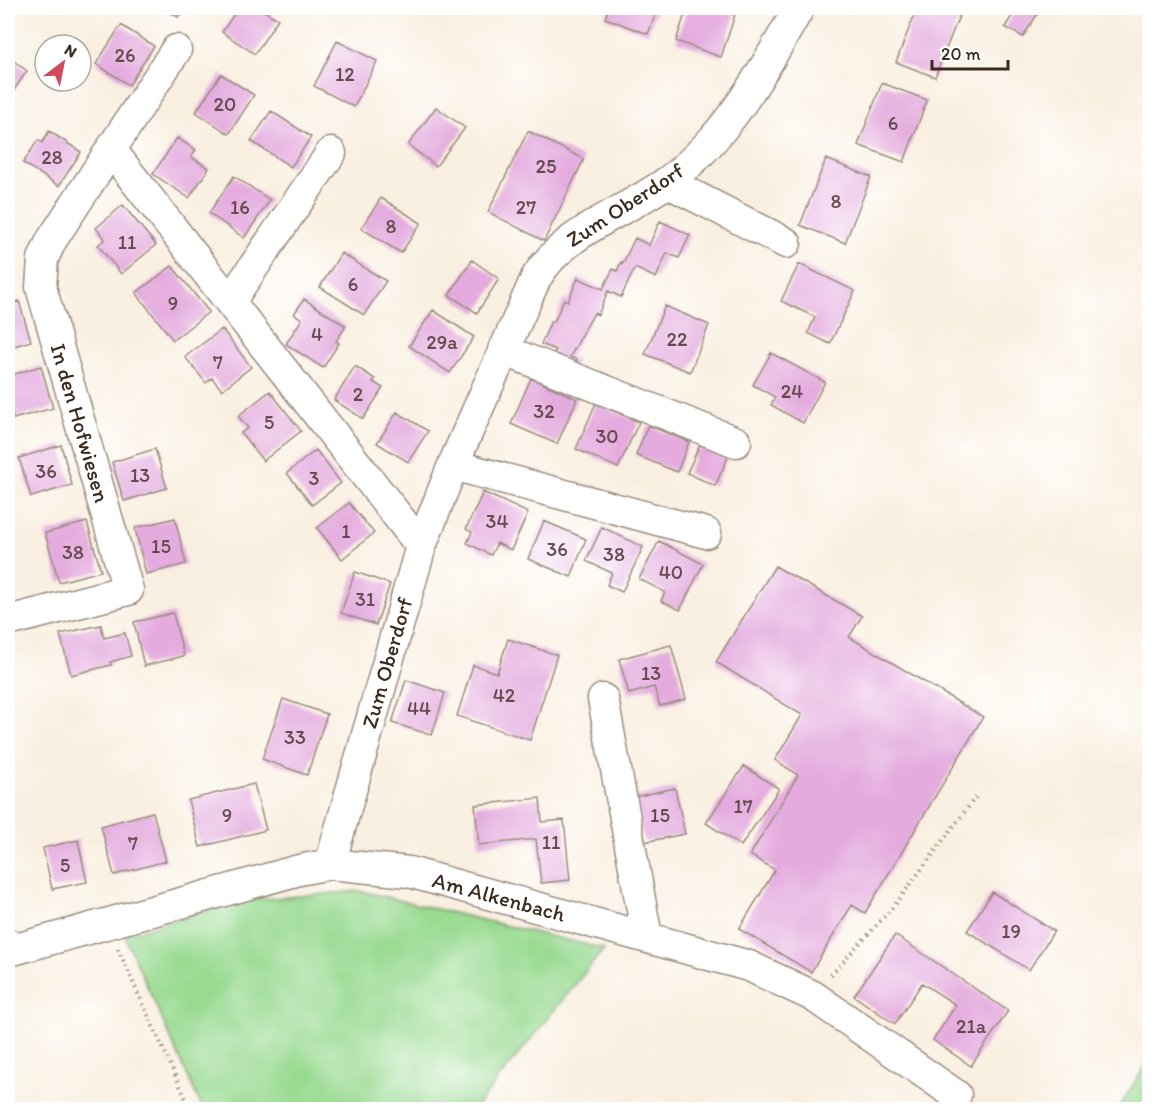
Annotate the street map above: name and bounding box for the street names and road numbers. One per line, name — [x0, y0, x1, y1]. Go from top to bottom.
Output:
street label: Zum Oberdorf — [561, 157, 689, 253]
street label: In den Hofwiesen — [44, 341, 116, 506]
street label: Zum Oberdorf — [355, 594, 419, 731]
street label: Am Alkenbach — [430, 866, 569, 928]

